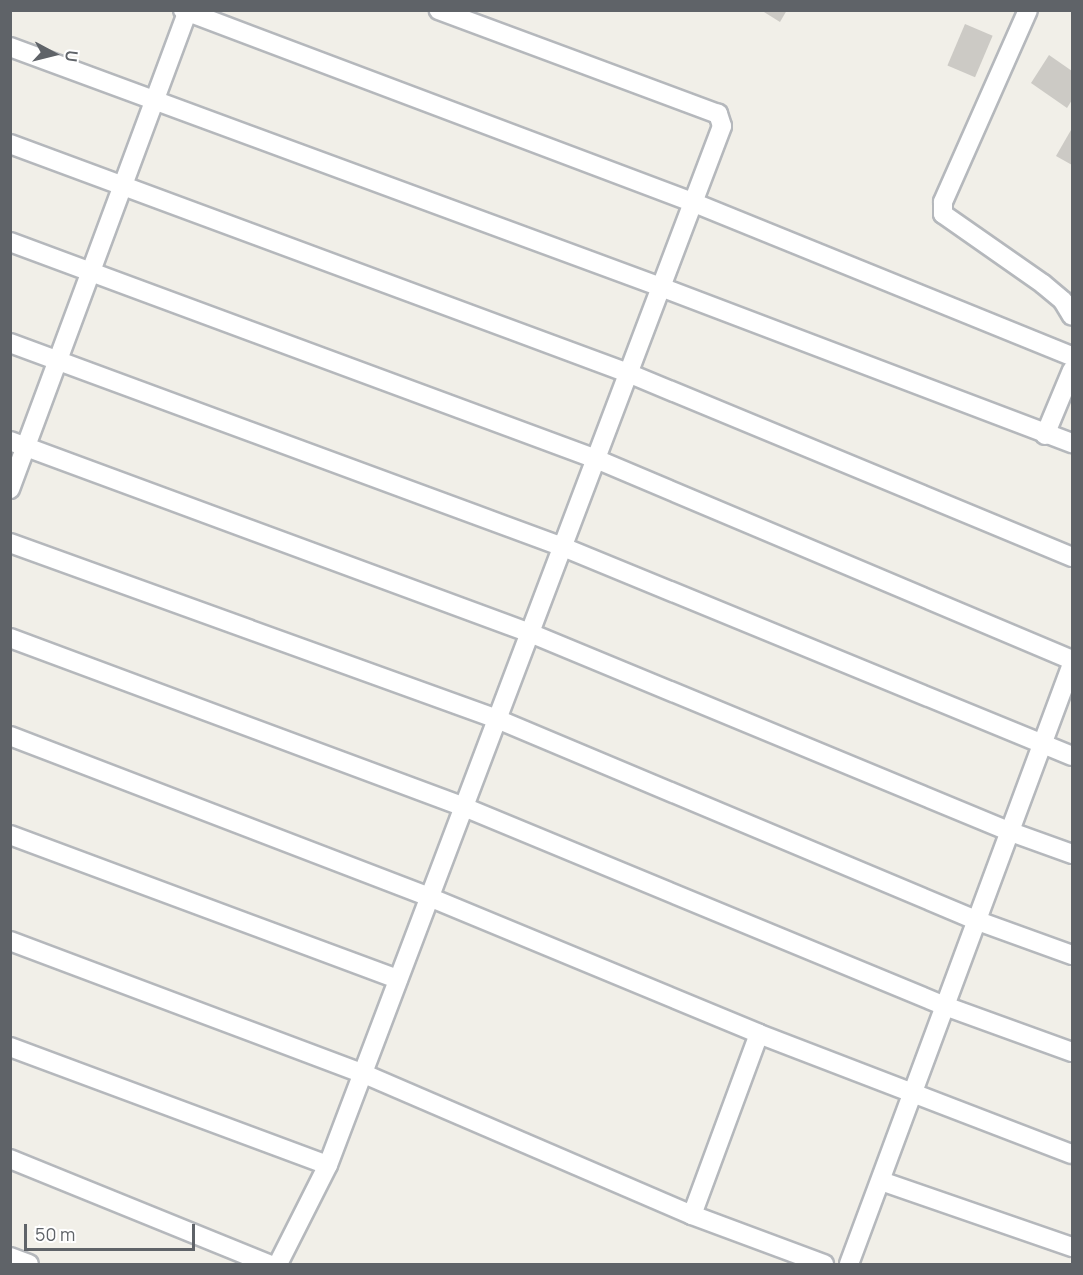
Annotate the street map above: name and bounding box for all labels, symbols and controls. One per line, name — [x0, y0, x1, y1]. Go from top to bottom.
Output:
north arrow — [24, 24, 84, 84]
text: U — [60, 49, 83, 63]
scale bar — [27, 1212, 198, 1250]
text: 50 m — [35, 1222, 75, 1246]

